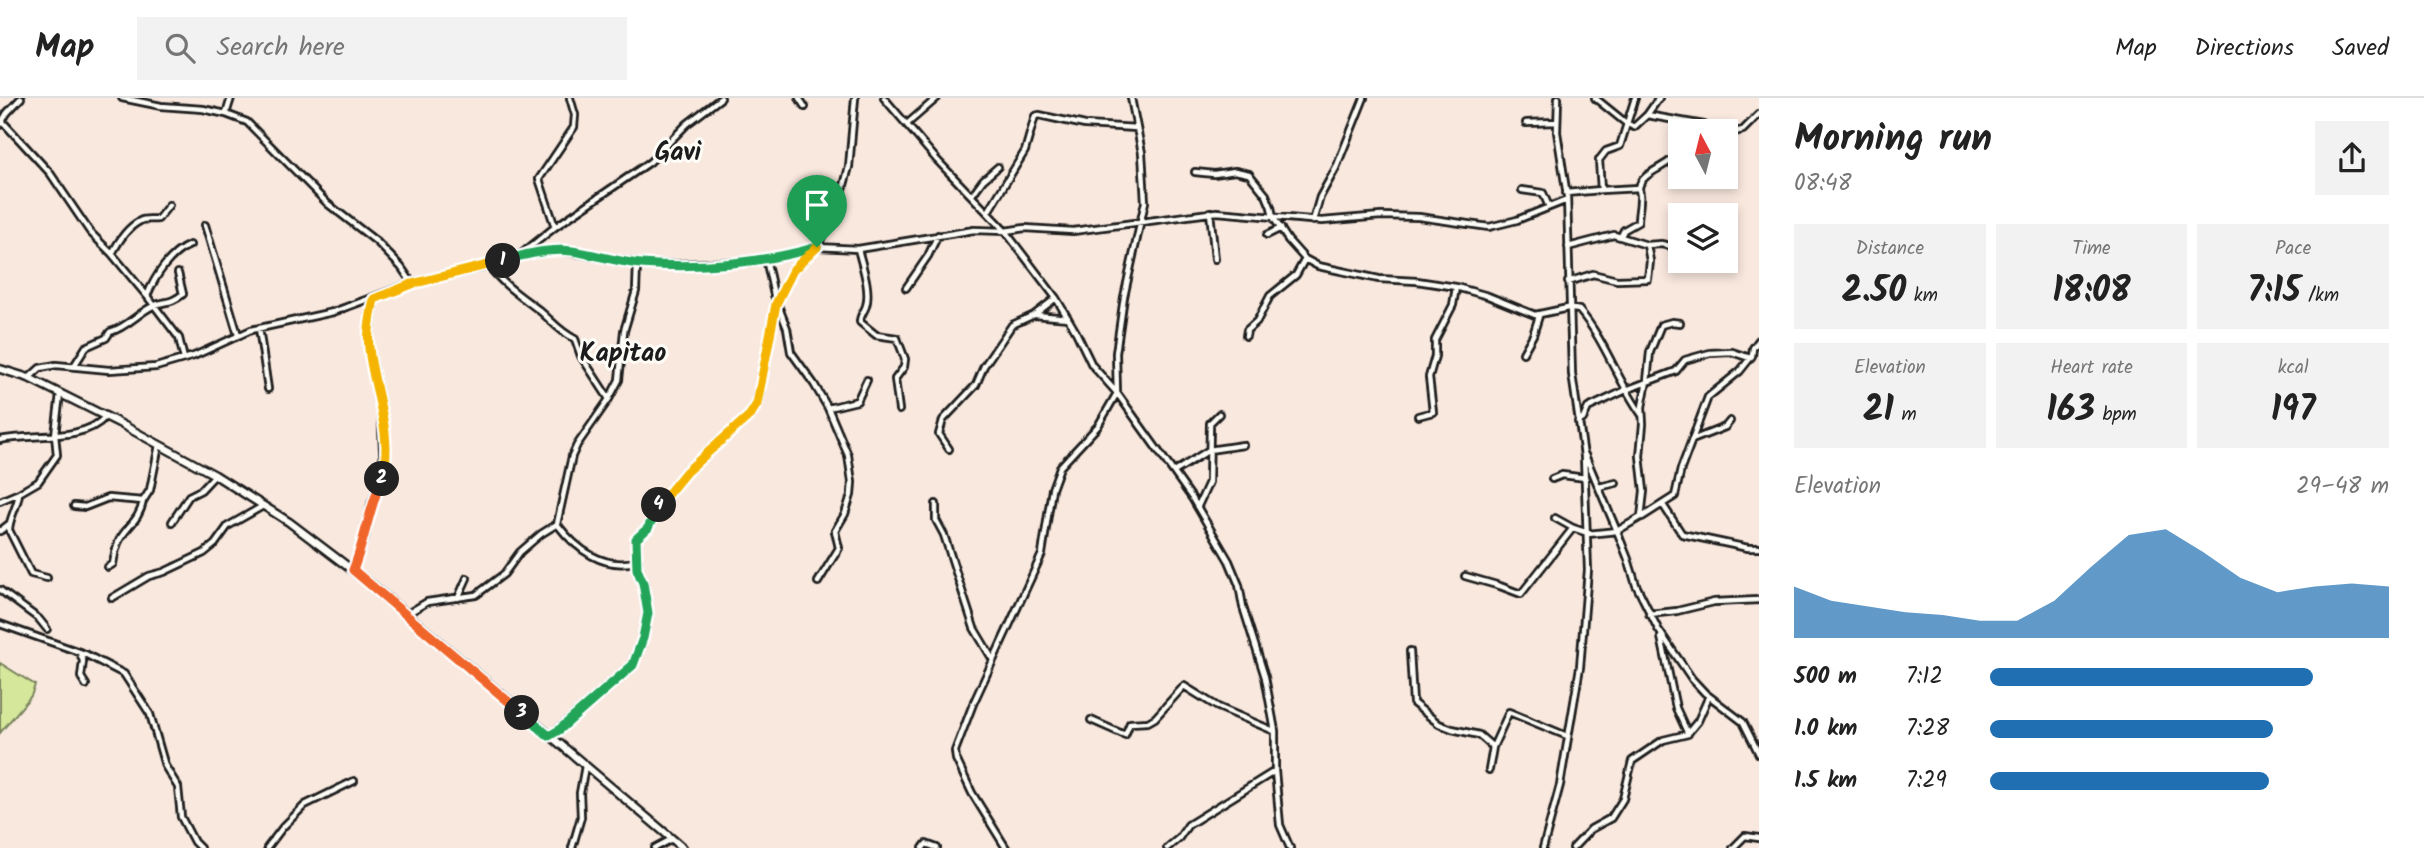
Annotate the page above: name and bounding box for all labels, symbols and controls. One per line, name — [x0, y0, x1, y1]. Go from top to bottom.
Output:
search box — [137, 17, 627, 80]
text: Map — [35, 22, 95, 75]
text: Search here — [217, 27, 345, 69]
icon: search — [161, 29, 199, 67]
text: Map — [2115, 29, 2157, 68]
text: Directions — [2195, 29, 2294, 68]
text: Saved — [2332, 29, 2389, 68]
text: Morning run — [1794, 110, 1992, 170]
north arrow — [1668, 119, 1738, 189]
map controls — [1668, 119, 1738, 273]
button: share — [2315, 121, 2389, 195]
district label: Gavi — [655, 132, 702, 174]
text: 08:48 — [1794, 166, 1852, 202]
pin — [787, 175, 847, 247]
icon: arrive — [798, 186, 836, 224]
button: layers — [1668, 203, 1738, 273]
text: Distance — [1856, 234, 1924, 264]
text: Time — [2072, 234, 2111, 264]
text: Pace — [2275, 234, 2311, 264]
pin: 1 — [486, 244, 520, 278]
text: 1 — [500, 245, 505, 275]
text: 2.50 — [1842, 264, 1906, 320]
text: 18:08 — [2052, 264, 2131, 320]
text: 7:15 — [2247, 264, 2301, 320]
text: km — [1906, 281, 1938, 311]
text: /km — [2301, 281, 2339, 311]
district label: Kapitao — [580, 333, 666, 375]
text: Elevation — [1854, 353, 1926, 383]
text: Heart rate — [2050, 353, 2133, 383]
text: kcal — [2278, 353, 2309, 383]
text: 21 — [1863, 383, 1894, 439]
text: 163 — [2046, 383, 2095, 439]
text: 197 — [2271, 383, 2316, 439]
text: m — [1894, 400, 1917, 430]
text: bpm — [2095, 400, 2137, 430]
pin: 2 — [364, 462, 400, 496]
text: 2 — [376, 463, 387, 493]
text: Elevation — [1794, 469, 1881, 505]
text: 29–48 m — [2296, 469, 2389, 505]
pin: 4 — [642, 488, 676, 522]
text: 4 — [653, 489, 664, 519]
text: 500 m — [1794, 659, 1857, 695]
text: 7:12 — [1906, 659, 1943, 695]
pin: 3 — [504, 696, 540, 730]
text: 3 — [516, 697, 527, 727]
text: 1.0 km — [1794, 711, 1857, 747]
text: 7:28 — [1906, 711, 1949, 747]
text: 1.5 km — [1794, 763, 1857, 799]
text: 7:29 — [1906, 763, 1947, 799]

